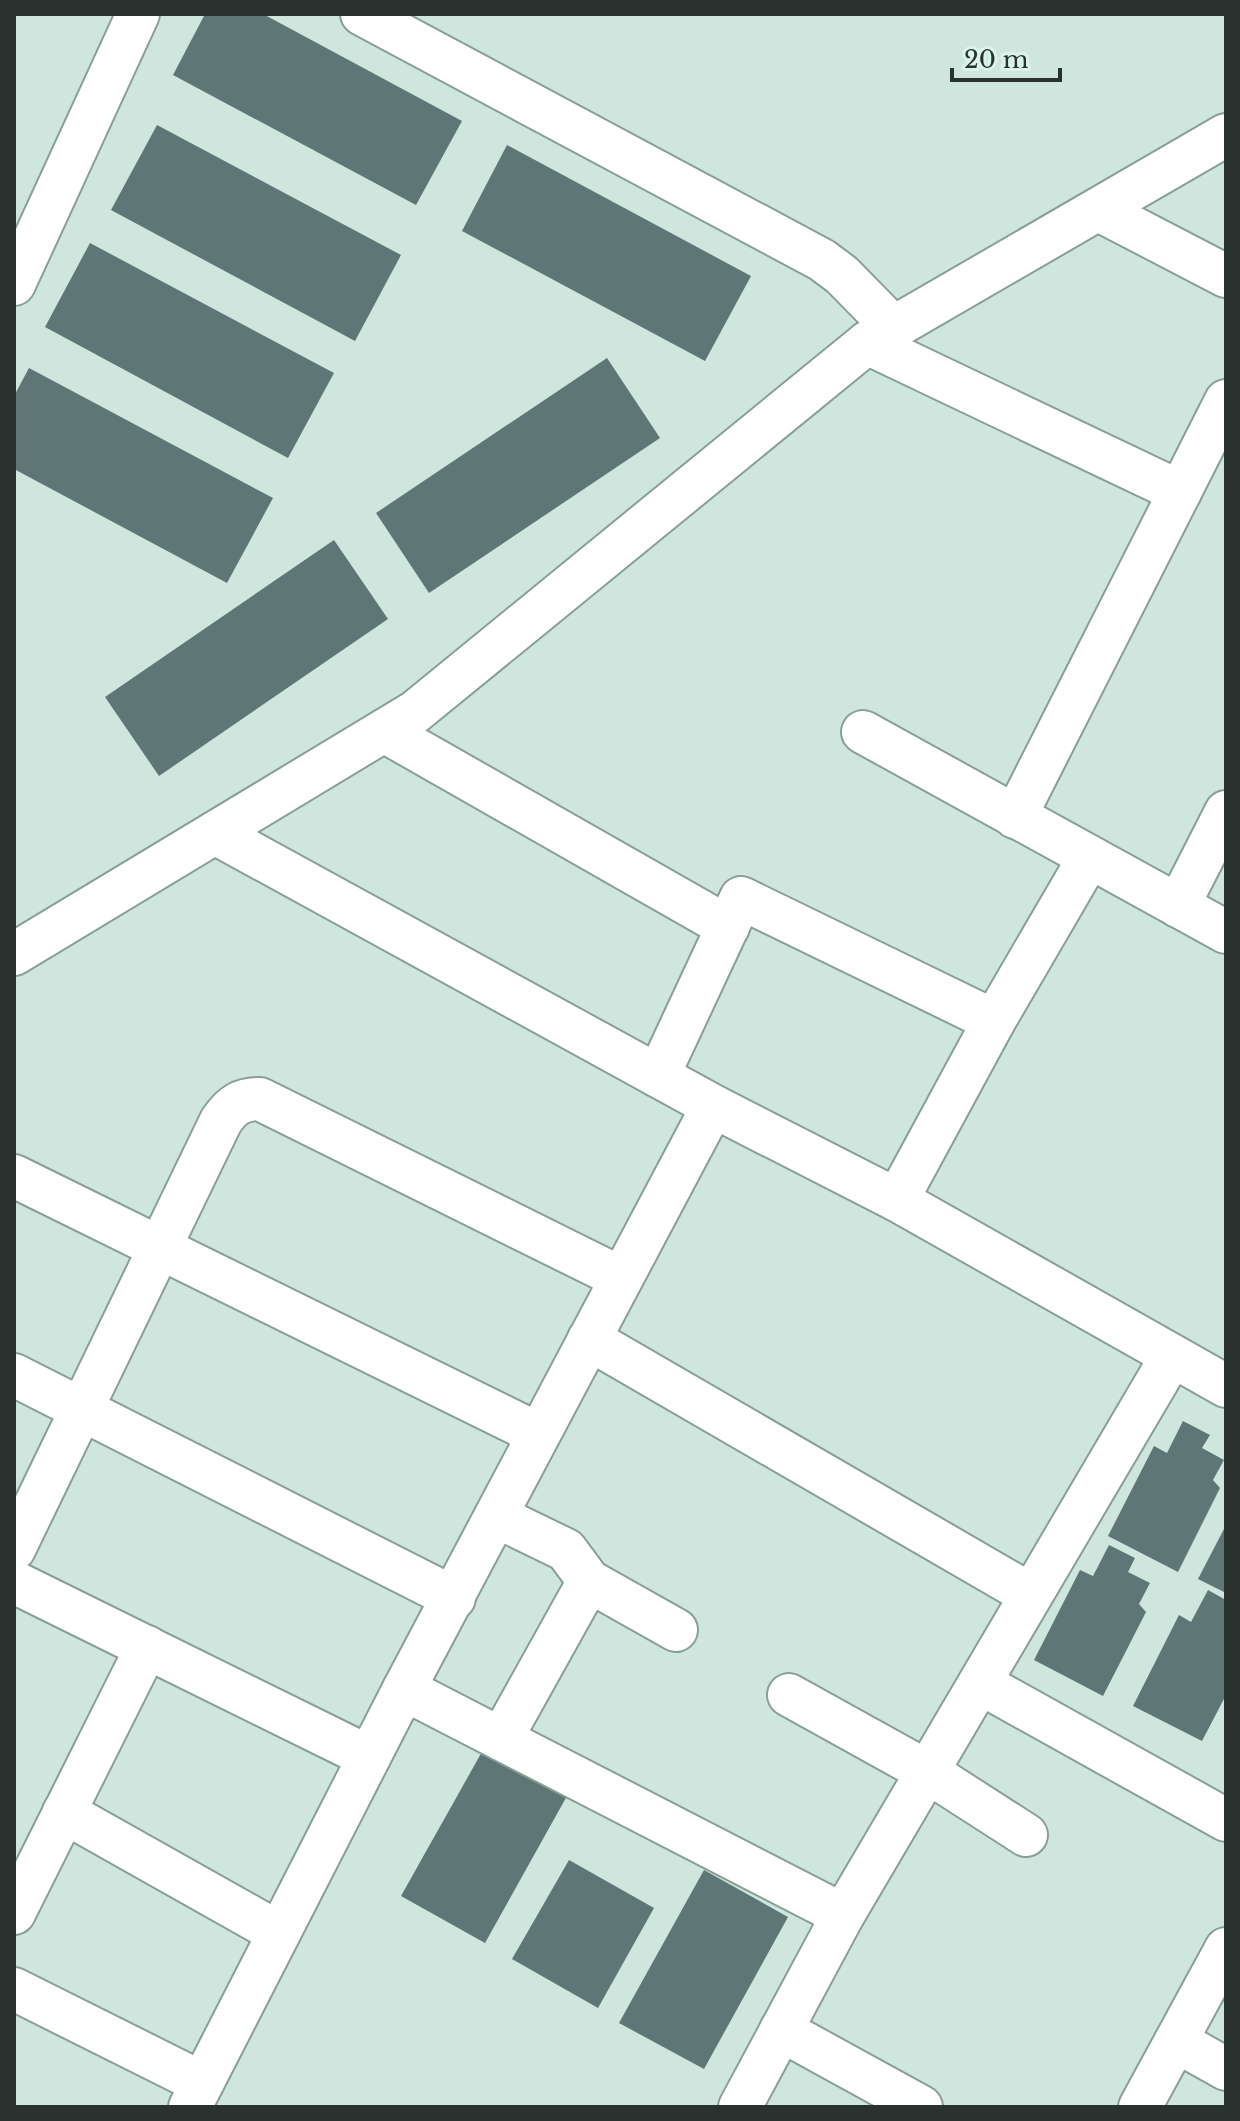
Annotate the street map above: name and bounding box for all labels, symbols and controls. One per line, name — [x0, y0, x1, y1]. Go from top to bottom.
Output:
scale bar — [952, 32, 1060, 82]
text: 20 m — [964, 45, 1029, 74]

